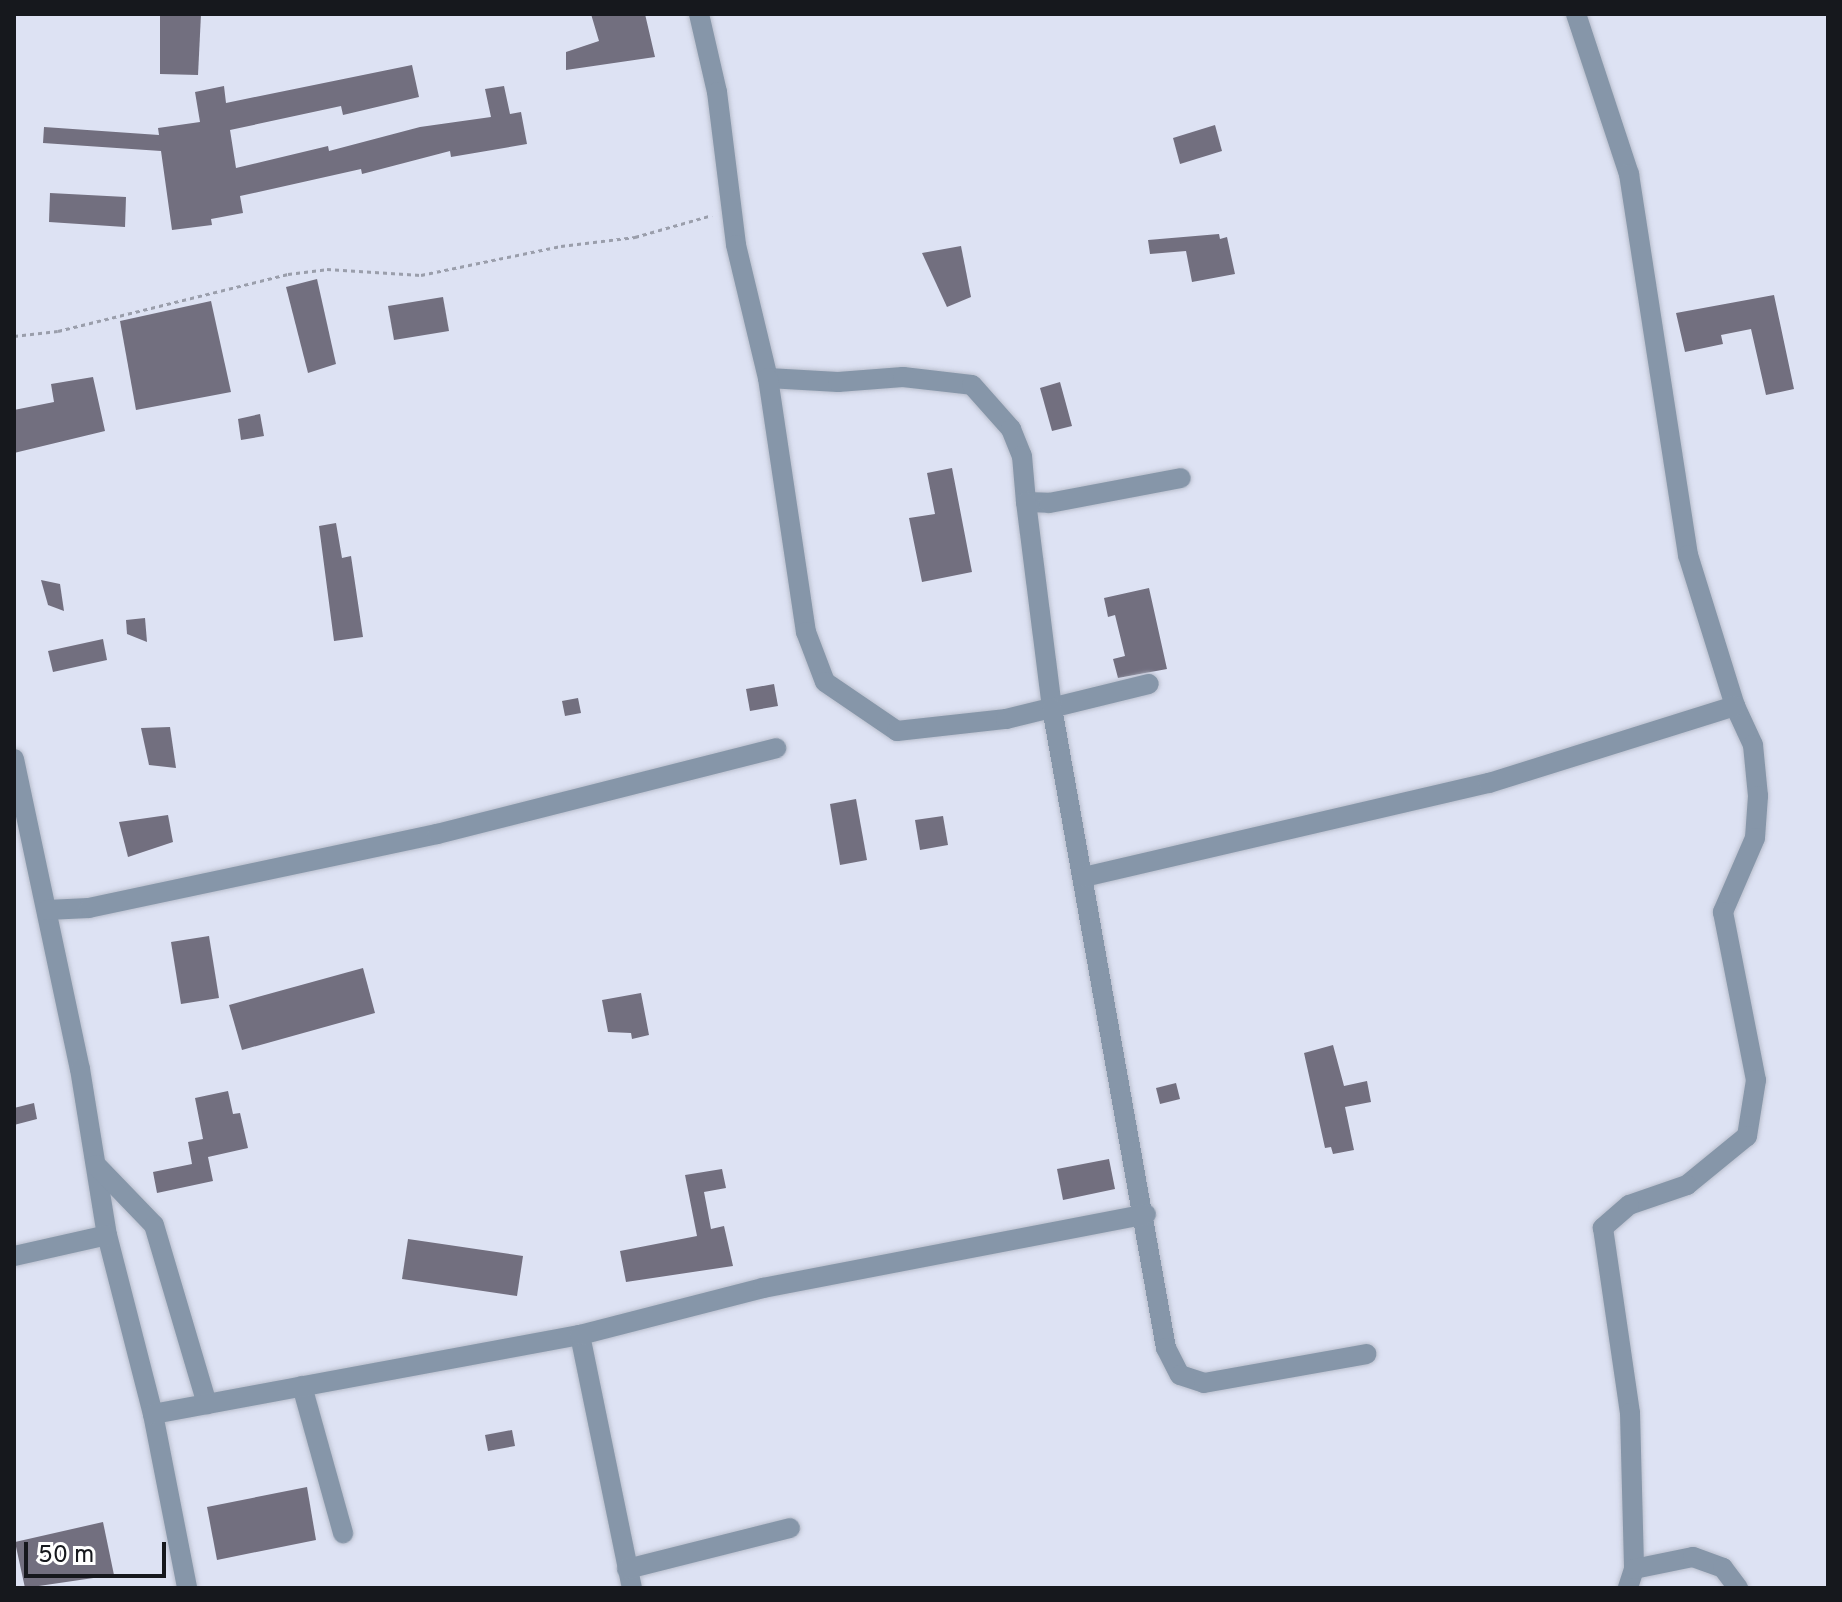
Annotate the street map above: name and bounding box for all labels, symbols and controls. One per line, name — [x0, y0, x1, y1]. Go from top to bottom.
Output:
scale bar — [28, 1526, 170, 1576]
text: 50 m — [38, 1541, 94, 1571]

